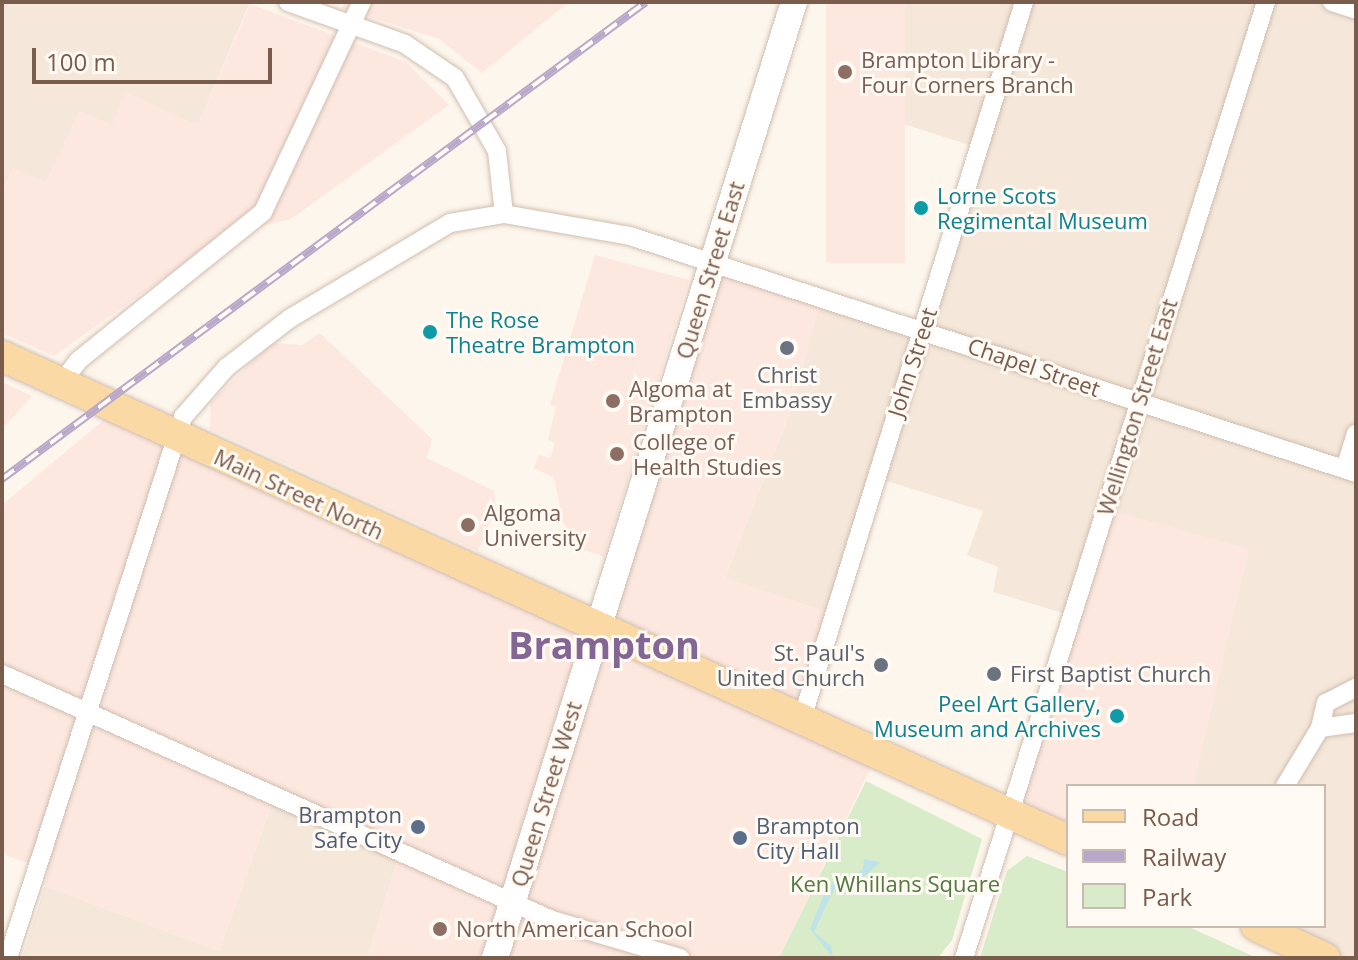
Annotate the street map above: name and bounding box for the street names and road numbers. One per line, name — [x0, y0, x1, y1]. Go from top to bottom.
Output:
street label: Queen Street East — [670, 178, 750, 362]
street label: Wellington Street East — [1091, 296, 1183, 518]
street label: John Street — [882, 304, 942, 420]
street label: Chapel Street — [964, 332, 1104, 402]
street label: Main Street North — [210, 443, 388, 545]
street label: Queen Street West — [505, 698, 587, 890]

